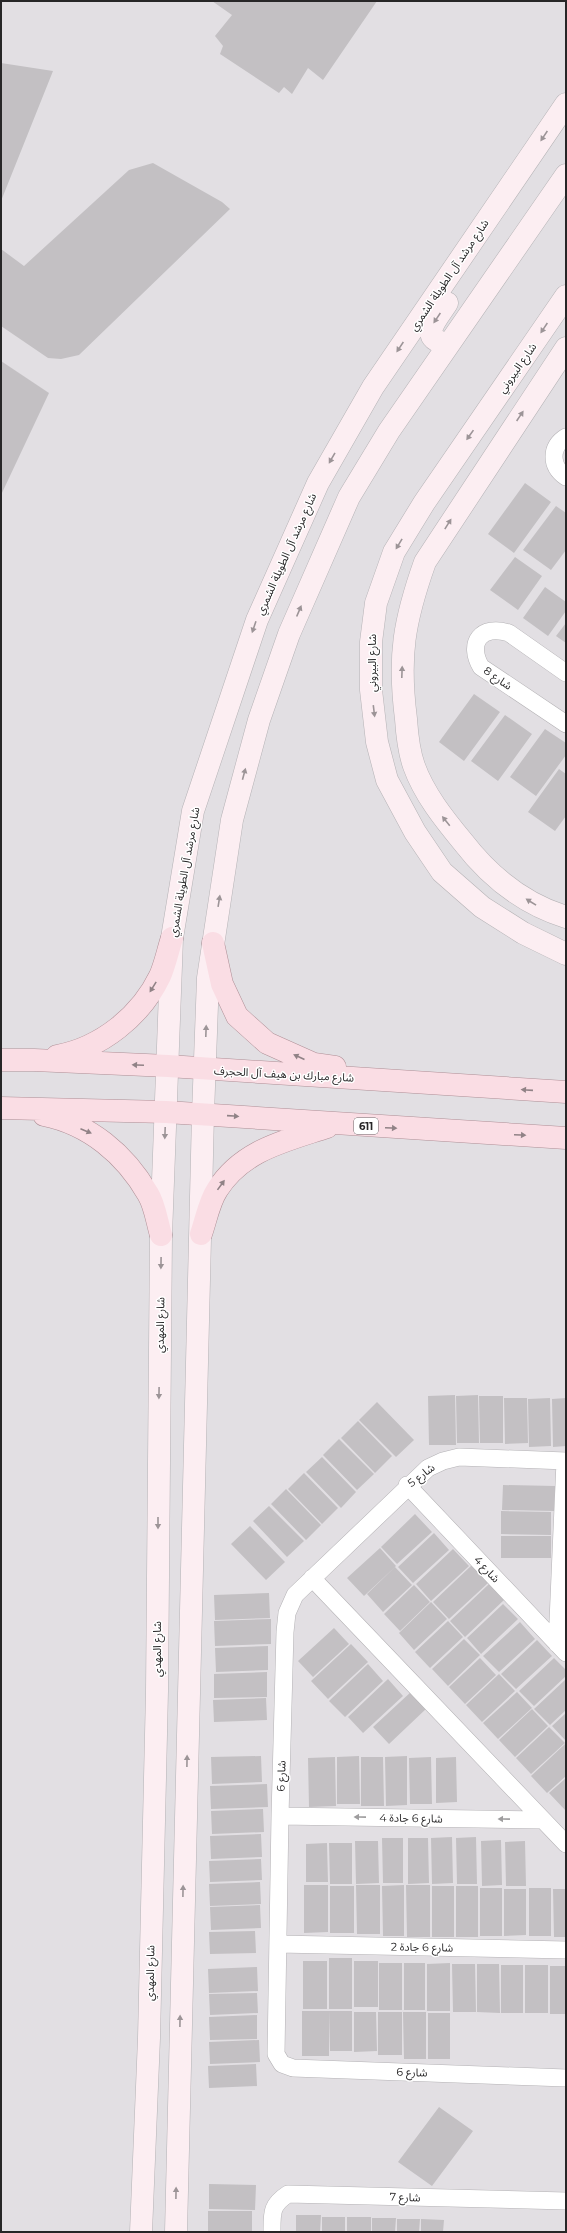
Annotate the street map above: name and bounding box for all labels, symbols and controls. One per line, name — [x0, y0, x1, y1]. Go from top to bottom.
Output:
one-way arrow — [540, 130, 548, 141]
street label: شارع مرشد آل الطويلة الشمري — [406, 216, 494, 335]
one-way arrow — [433, 313, 441, 323]
one-way arrow — [540, 323, 548, 334]
street label: شارع البيروني — [495, 340, 542, 397]
one-way arrow — [396, 342, 404, 353]
one-way arrow — [516, 411, 524, 421]
one-way arrow — [466, 430, 474, 441]
one-way arrow — [329, 452, 336, 464]
street label: شارع مرشد آل الطويلة الشمري — [253, 491, 322, 618]
one-way arrow — [445, 518, 452, 530]
one-way arrow — [395, 538, 402, 550]
one-way arrow — [296, 605, 302, 617]
one-way arrow — [251, 621, 257, 633]
street label: شارع البيروني — [365, 634, 382, 692]
street label: شارع 8 — [481, 663, 515, 694]
one-way arrow — [398, 666, 405, 678]
one-way arrow — [371, 705, 377, 717]
one-way arrow — [242, 768, 248, 780]
street label: شارع مرشد آل الطويلة الشمري — [166, 806, 205, 939]
one-way arrow — [441, 815, 450, 826]
one-way arrow — [216, 895, 222, 907]
one-way arrow — [526, 898, 536, 906]
one-way arrow — [149, 982, 157, 992]
one-way arrow — [203, 1024, 209, 1037]
one-way arrow — [293, 1054, 304, 1060]
one-way arrow — [131, 1062, 144, 1068]
street label: شارع مبارك بن هيف آل الحجرف — [214, 1063, 355, 1086]
one-way arrow — [521, 1086, 533, 1093]
one-way arrow — [227, 1113, 239, 1120]
road number: 611 — [354, 1118, 378, 1134]
one-way arrow — [385, 1124, 397, 1131]
one-way arrow — [162, 1127, 169, 1139]
one-way arrow — [81, 1128, 93, 1134]
one-way arrow — [514, 1132, 526, 1139]
one-way arrow — [217, 1180, 225, 1190]
one-way arrow — [158, 1257, 164, 1270]
street label: شارع المهدي — [153, 1297, 170, 1353]
one-way arrow — [156, 1387, 162, 1400]
street label: شارع 5 — [405, 1460, 438, 1491]
one-way arrow — [155, 1517, 161, 1530]
street label: شارع 4 — [470, 1553, 503, 1586]
street label: شارع المهدي — [150, 1621, 167, 1677]
one-way arrow — [184, 1754, 190, 1767]
street label: شارع 6 — [273, 1760, 290, 1792]
street label: شارع 6 جادة 4 — [379, 1810, 443, 1827]
one-way arrow — [353, 1814, 366, 1820]
one-way arrow — [498, 1816, 510, 1823]
one-way arrow — [180, 1885, 187, 1897]
street label: شارع 6 جادة 2 — [391, 1939, 454, 1956]
street label: شارع المهدي — [143, 1945, 160, 2001]
one-way arrow — [177, 2014, 183, 2027]
street label: شارع 6 — [396, 2064, 428, 2081]
one-way arrow — [173, 2187, 180, 2199]
street label: شارع 7 — [389, 2189, 421, 2206]

